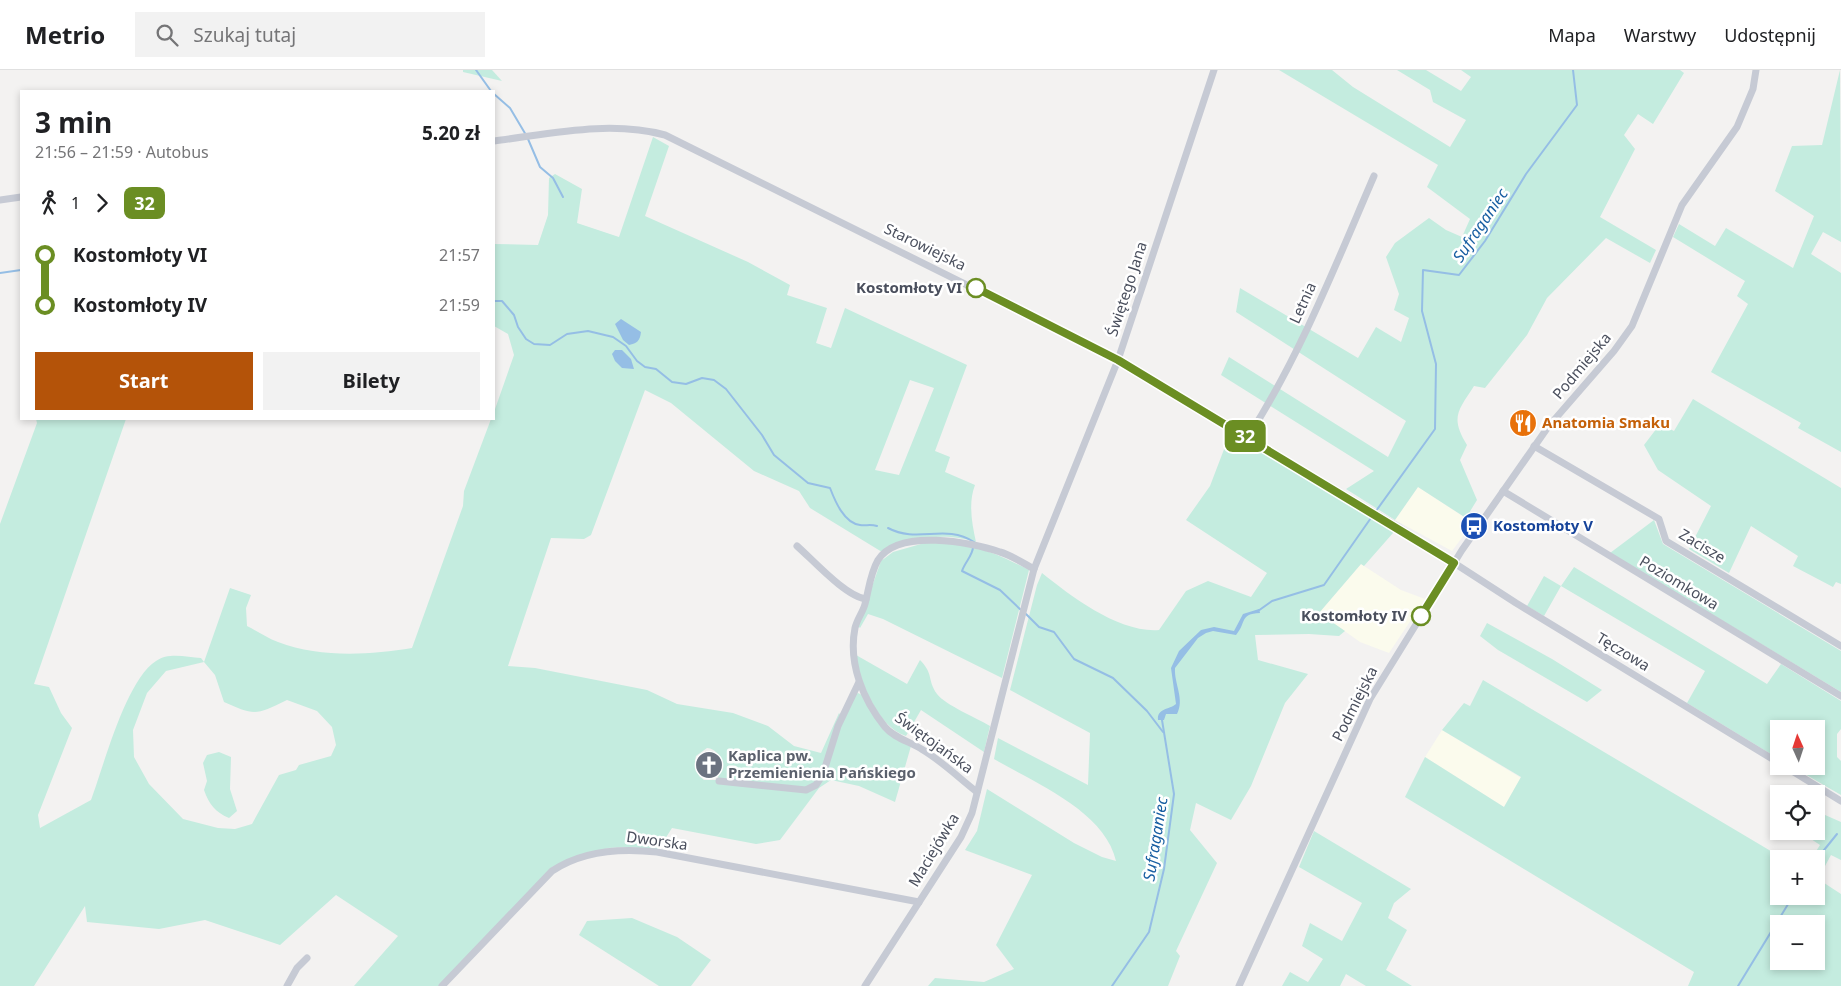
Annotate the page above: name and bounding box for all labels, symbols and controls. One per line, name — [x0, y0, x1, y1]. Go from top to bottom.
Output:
search box — [135, 12, 485, 57]
text: Metrio — [25, 18, 105, 51]
icon: search — [153, 21, 181, 49]
text: Szukaj tutaj — [193, 22, 296, 48]
text: Mapa — [1548, 23, 1596, 47]
text: Warstwy — [1624, 23, 1696, 47]
text: Udostępnij — [1724, 23, 1816, 47]
text: 3 min — [35, 103, 112, 141]
text: 5.20 zł — [422, 120, 480, 146]
text: 21:56 – 21:59 · Autobus — [35, 141, 209, 163]
water label: Sufraganiec — [1447, 183, 1513, 266]
icon: walk — [35, 189, 63, 217]
icon: forward — [88, 189, 116, 217]
text: 32 — [134, 191, 155, 215]
text: 1 — [71, 192, 80, 214]
street label: Starowiejska — [881, 218, 970, 274]
street label: Świętego Jana — [1101, 239, 1151, 339]
text: Kostomłoty VI — [73, 242, 207, 268]
text: 21:57 — [439, 244, 480, 266]
place label: Kostomłoty VI — [856, 277, 962, 297]
marker: Kostomłoty VI — [966, 278, 986, 298]
street label: Letnia — [1284, 279, 1320, 326]
text: Kostomłoty IV — [73, 292, 207, 318]
text: 21:59 — [439, 294, 480, 316]
street label: Podmiejska — [1547, 328, 1615, 403]
button: Start — [35, 352, 253, 410]
button: Bilety — [263, 352, 480, 410]
restaurant icon: Anatomia Smaku — [1508, 408, 1538, 438]
place label: Anatomia Smaku — [1542, 412, 1670, 432]
line badge: 32 — [1222, 420, 1268, 452]
text: 32 — [1235, 424, 1255, 448]
bus stop icon: Kostomłoty V — [1459, 511, 1489, 541]
place label: Kostomłoty V — [1493, 515, 1593, 535]
street label: Zacisze — [1676, 523, 1729, 567]
street label: Poziomkowa — [1636, 551, 1723, 614]
place label: Kostomłoty IV — [1301, 605, 1407, 625]
marker: Kostomłoty IV — [1411, 606, 1431, 626]
street label: Tęczowa — [1593, 627, 1654, 675]
street label: Podmiejska — [1327, 663, 1381, 744]
street label: Świętojańska — [891, 707, 978, 777]
north arrow — [1770, 720, 1825, 775]
map controls — [1770, 720, 1825, 970]
place label: Kaplica pw. Przemienienia Pańskiego — [728, 745, 916, 782]
church icon: Kaplica pw. Przemienienia Pańskiego — [694, 750, 724, 780]
button: locate — [1770, 785, 1825, 840]
water label: Sufraganiec — [1138, 795, 1173, 882]
street label: Maciejówka — [903, 809, 963, 890]
street label: Dworska — [625, 826, 689, 854]
button: + — [1770, 850, 1825, 905]
button: − — [1770, 915, 1825, 970]

